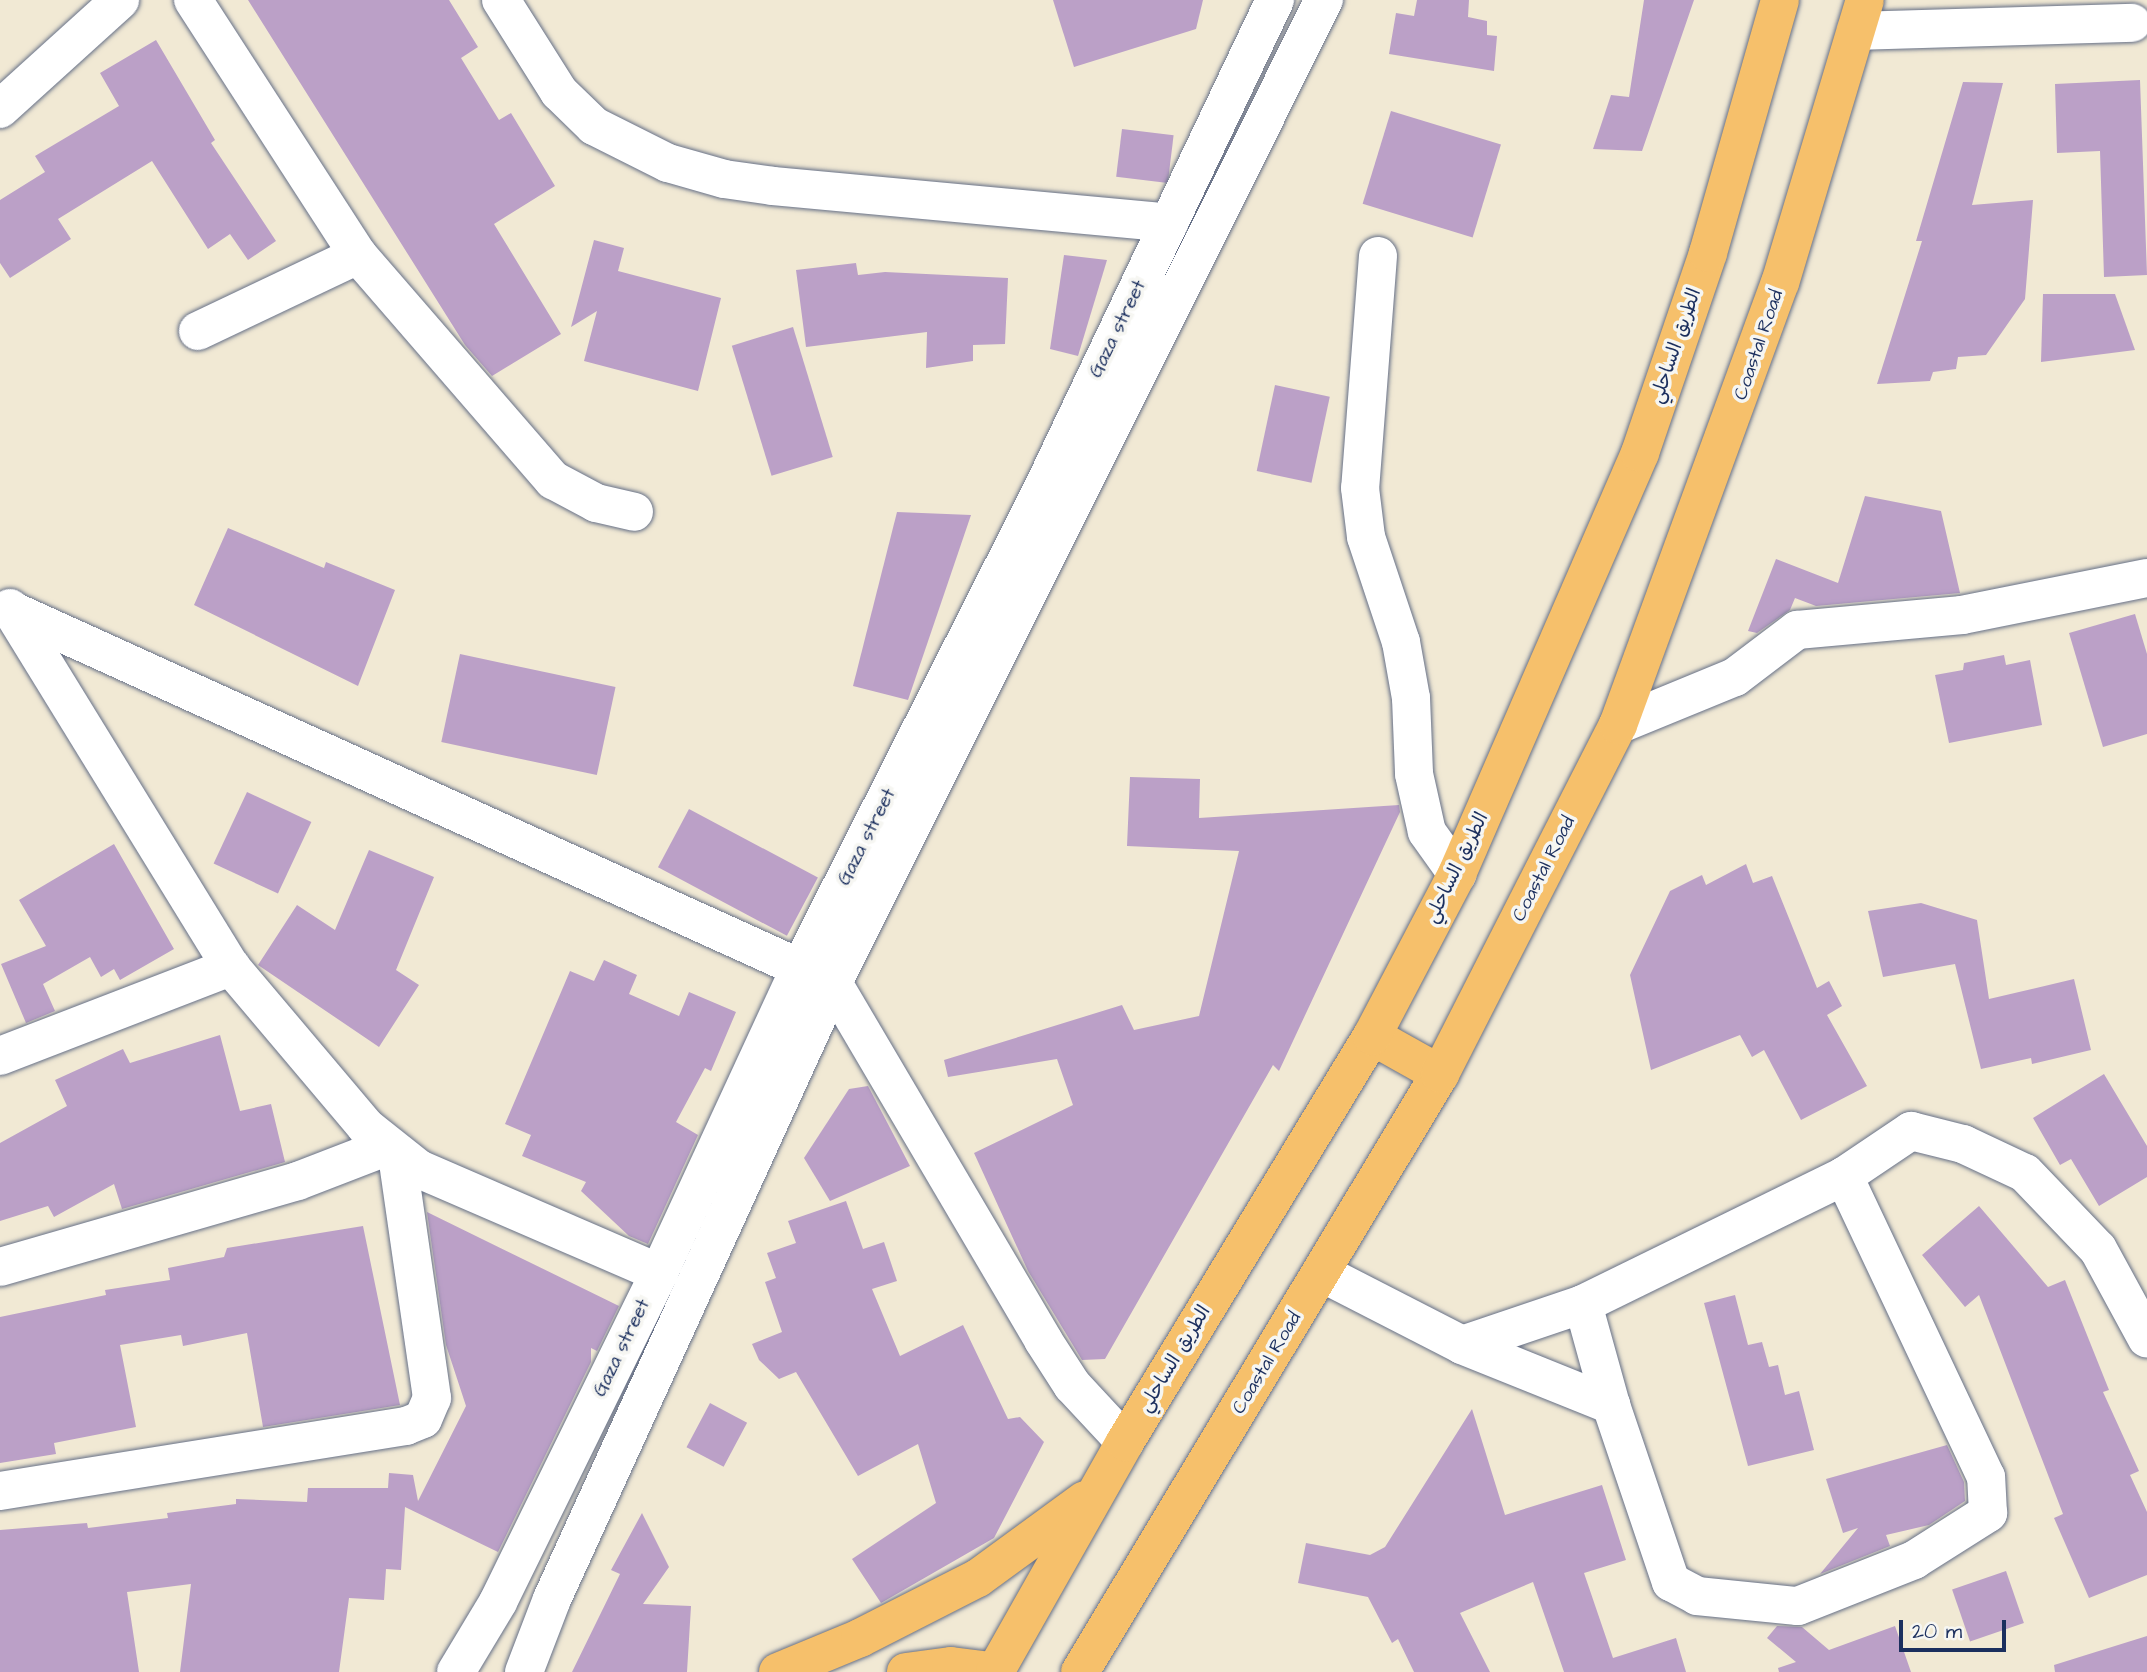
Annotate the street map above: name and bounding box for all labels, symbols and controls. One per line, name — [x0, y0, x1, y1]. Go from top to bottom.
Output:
street label: Gaza street — [1085, 277, 1151, 381]
street label: الطريق الساحلي — [1646, 285, 1706, 407]
street label: Coastal Road — [1730, 287, 1788, 403]
street label: Gaza street — [833, 785, 901, 889]
street label: الطريق الساحلي — [1420, 809, 1494, 927]
street label: Coastal Road — [1508, 813, 1580, 925]
street label: Gaza street — [589, 1296, 655, 1400]
street label: الطريق الساحلي — [1134, 1302, 1216, 1416]
street label: Coastal Road — [1228, 1308, 1306, 1418]
scale bar — [1902, 1606, 2009, 1650]
text: 20 m — [1912, 1617, 1962, 1646]

